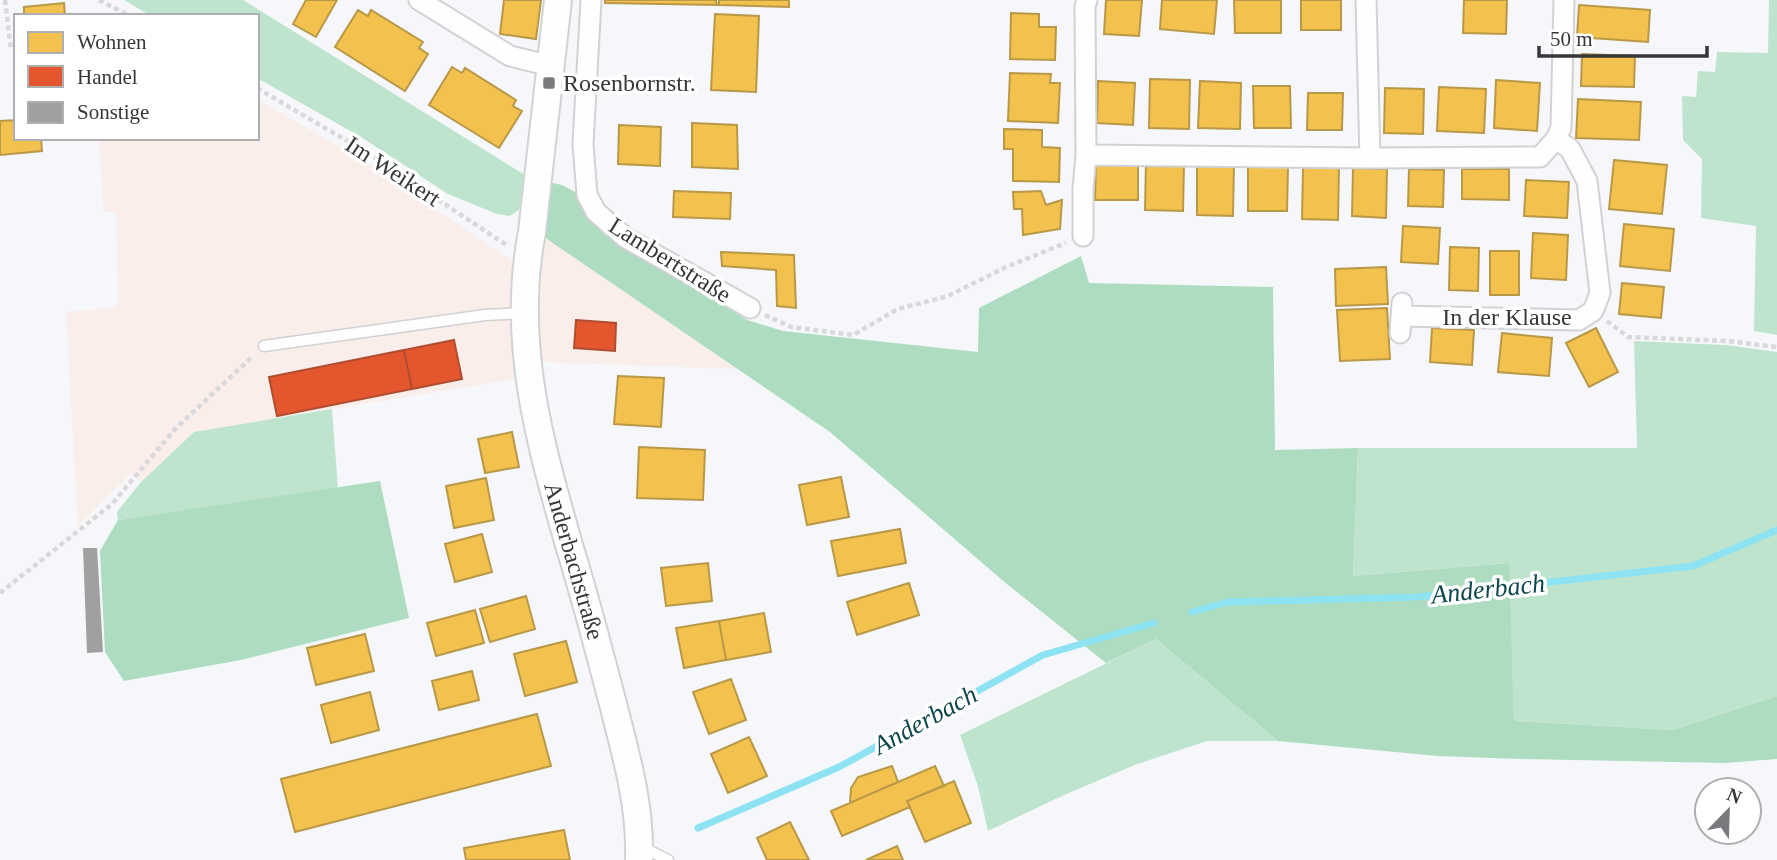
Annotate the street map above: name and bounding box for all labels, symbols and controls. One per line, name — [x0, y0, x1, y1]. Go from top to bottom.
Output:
legend — [14, 14, 259, 140]
scale bar — [1539, 14, 1707, 58]
text: 50 m — [1550, 27, 1593, 51]
text: Wohnen — [77, 30, 147, 54]
text: Handel — [77, 65, 138, 89]
place label: Rosenbornstr. — [563, 70, 696, 96]
marker: Rosenbornstr. — [541, 75, 557, 91]
text: Sonstige — [77, 100, 149, 124]
street label: Im Weikert — [341, 131, 445, 211]
street label: Lambertstraße — [604, 212, 736, 308]
street label: In der Klause — [1442, 304, 1572, 330]
street label: Anderbachstraße — [539, 479, 609, 643]
water label: Anderbach — [1428, 569, 1546, 610]
water label: Anderbach — [866, 680, 982, 761]
north arrow — [1693, 776, 1763, 846]
text: N — [1724, 783, 1745, 808]

